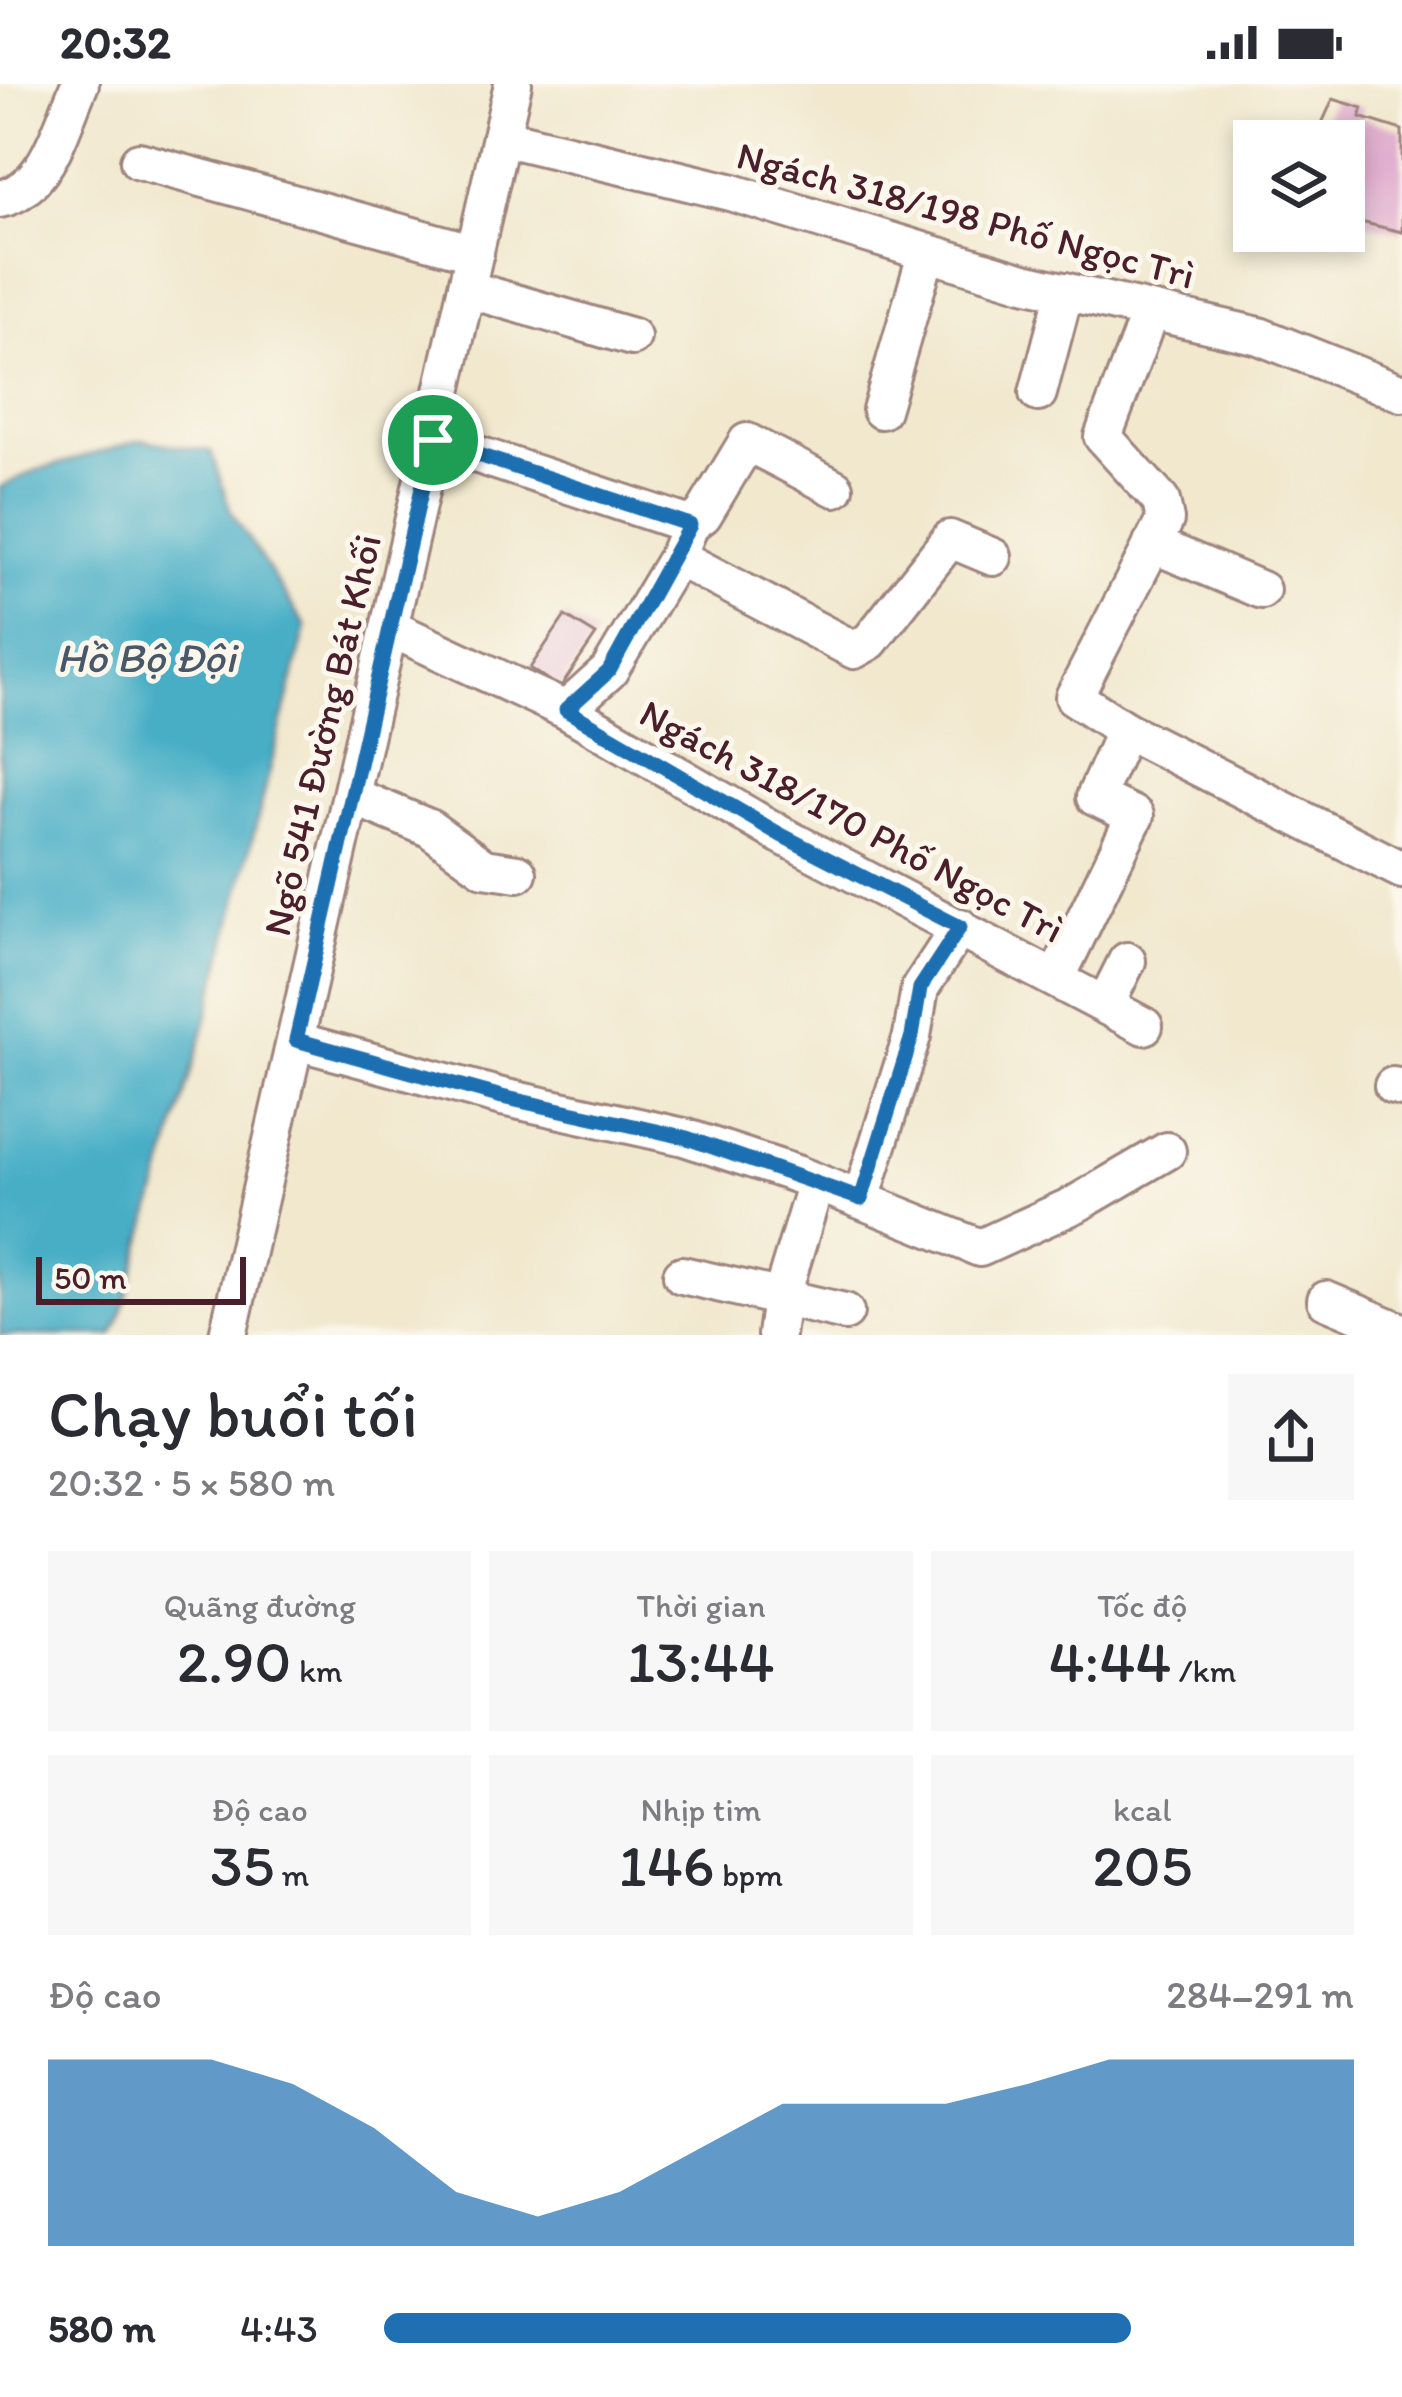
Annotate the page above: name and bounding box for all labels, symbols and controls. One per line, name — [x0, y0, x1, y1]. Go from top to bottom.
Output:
text: 20:32 — [60, 15, 171, 69]
map controls — [1233, 120, 1365, 252]
button: layers — [1233, 120, 1365, 252]
street label: Ngách 318/198 Phố Ngọc Trì — [732, 131, 1200, 299]
pin — [382, 389, 484, 491]
icon: arrive — [400, 407, 466, 473]
street label: Ngõ 541 Đường Bát Khối — [253, 530, 391, 940]
water label: Hồ Bộ Đội — [57, 632, 240, 683]
street label: Ngách 318/170 Phố Ngọc Trì — [632, 689, 1072, 953]
scale bar — [36, 1251, 246, 1304]
text: 50 m — [54, 1258, 127, 1297]
text: Chạy buổi tối — [48, 1374, 418, 1454]
button: share — [1228, 1374, 1354, 1500]
text: 20:32 · 5 × 580 m — [48, 1459, 335, 1506]
text: Quãng đường — [164, 1586, 356, 1625]
text: Thời gian — [636, 1586, 766, 1625]
text: Tốc độ — [1097, 1586, 1187, 1625]
text: 2.90 — [177, 1625, 291, 1697]
text: 13:44 — [627, 1625, 775, 1697]
text: 4:44 — [1048, 1625, 1171, 1697]
text: km — [291, 1651, 343, 1690]
text: /km — [1171, 1651, 1236, 1690]
text: Độ cao — [212, 1790, 308, 1829]
text: Nhịp tim — [641, 1790, 761, 1829]
text: kcal — [1113, 1790, 1172, 1829]
text: 35 — [210, 1829, 274, 1901]
text: 146 — [619, 1829, 714, 1901]
text: 205 — [1092, 1829, 1192, 1901]
text: m — [274, 1855, 309, 1894]
text: bpm — [714, 1855, 783, 1894]
text: Độ cao — [48, 1971, 162, 2018]
text: 284–291 m — [1166, 1971, 1354, 2018]
text: 580 m — [48, 2305, 155, 2352]
text: 4:43 — [240, 2305, 318, 2352]

